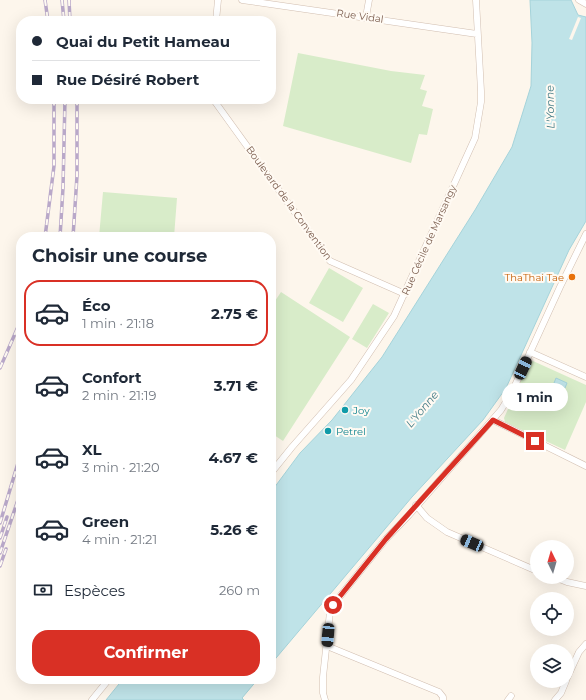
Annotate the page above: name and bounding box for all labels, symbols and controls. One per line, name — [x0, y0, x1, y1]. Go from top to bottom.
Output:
street label: Rue Vidal — [336, 6, 384, 26]
text: Quai du Petit Hameau — [56, 32, 230, 51]
text: Rue Désiré Robert — [56, 70, 199, 89]
water label: L'Yonne — [543, 85, 557, 129]
street label: Boulevard de la Convention — [243, 143, 335, 263]
street label: Rue Cécile de Marsangy — [399, 182, 460, 297]
text: Choisir une course — [32, 245, 207, 267]
place label: ThaThai Tae — [504, 271, 564, 284]
marker: ThaThai Tae — [567, 272, 577, 282]
icon: car — [34, 295, 70, 331]
text: Éco — [82, 296, 111, 315]
text: 2.75 € — [211, 304, 258, 323]
text: 1 min · 21:18 — [82, 315, 154, 331]
car — [512, 355, 534, 381]
icon: car — [34, 367, 70, 403]
text: Confort — [82, 368, 142, 387]
text: 3.71 € — [214, 376, 258, 395]
callout: 1 min — [502, 383, 568, 411]
text: 2 min · 21:19 — [82, 387, 156, 403]
water label: L'Yonne — [403, 388, 442, 430]
text: 1 min — [517, 389, 553, 405]
place label: Joy — [352, 404, 370, 417]
marker: Joy — [340, 405, 350, 415]
place label: Petrel — [336, 425, 366, 438]
marker: Petrel — [323, 426, 333, 436]
route end — [526, 432, 544, 450]
icon: car — [34, 439, 70, 475]
text: XL — [82, 440, 101, 459]
text: 4.67 € — [208, 448, 258, 467]
text: 3 min · 21:20 — [82, 459, 160, 475]
icon: car — [34, 511, 70, 547]
text: Green — [82, 512, 129, 531]
text: 5.26 € — [210, 520, 258, 539]
text: 4 min · 21:21 — [82, 531, 157, 547]
car — [459, 533, 485, 553]
north arrow — [530, 540, 574, 584]
map controls — [530, 540, 574, 688]
icon: cash — [32, 579, 54, 601]
text: Espèces — [64, 581, 125, 600]
text: 260 m — [219, 582, 260, 598]
button: locate — [530, 592, 574, 636]
route start — [324, 596, 342, 614]
car — [321, 623, 335, 647]
button: Confirmer — [32, 630, 260, 676]
button: layers — [530, 644, 574, 688]

